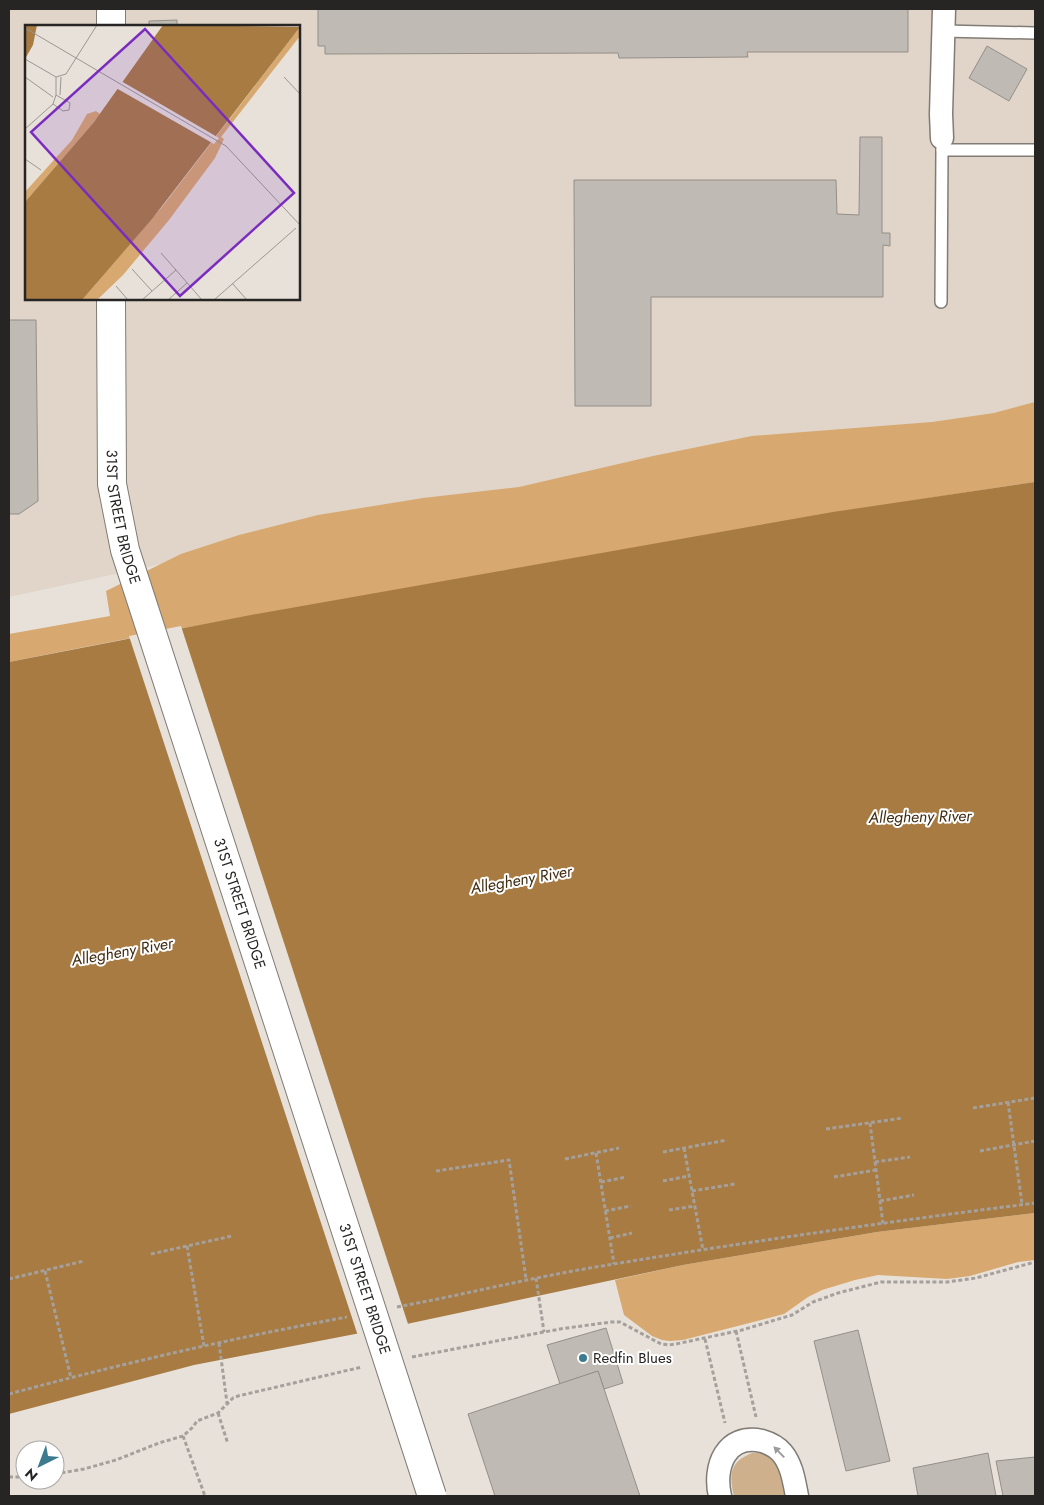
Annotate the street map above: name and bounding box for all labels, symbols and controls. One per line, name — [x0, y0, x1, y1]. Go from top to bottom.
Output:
inset map — [25, 25, 300, 300]
street label: 31ST STREET BRIDGE — [101, 449, 146, 587]
water label: Allegheny River — [867, 804, 973, 829]
street label: 31ST STREET BRIDGE — [208, 835, 271, 972]
water label: Allegheny River — [468, 859, 575, 900]
water label: Allegheny River — [69, 931, 176, 972]
street label: 31ST STREET BRIDGE — [333, 1220, 396, 1357]
place label: Redfin Blues — [593, 1347, 672, 1369]
marker: Redfin Blues — [577, 1352, 589, 1364]
north arrow — [15, 1440, 65, 1490]
one-way arrow — [773, 1447, 785, 1459]
text: N — [20, 1464, 42, 1486]

